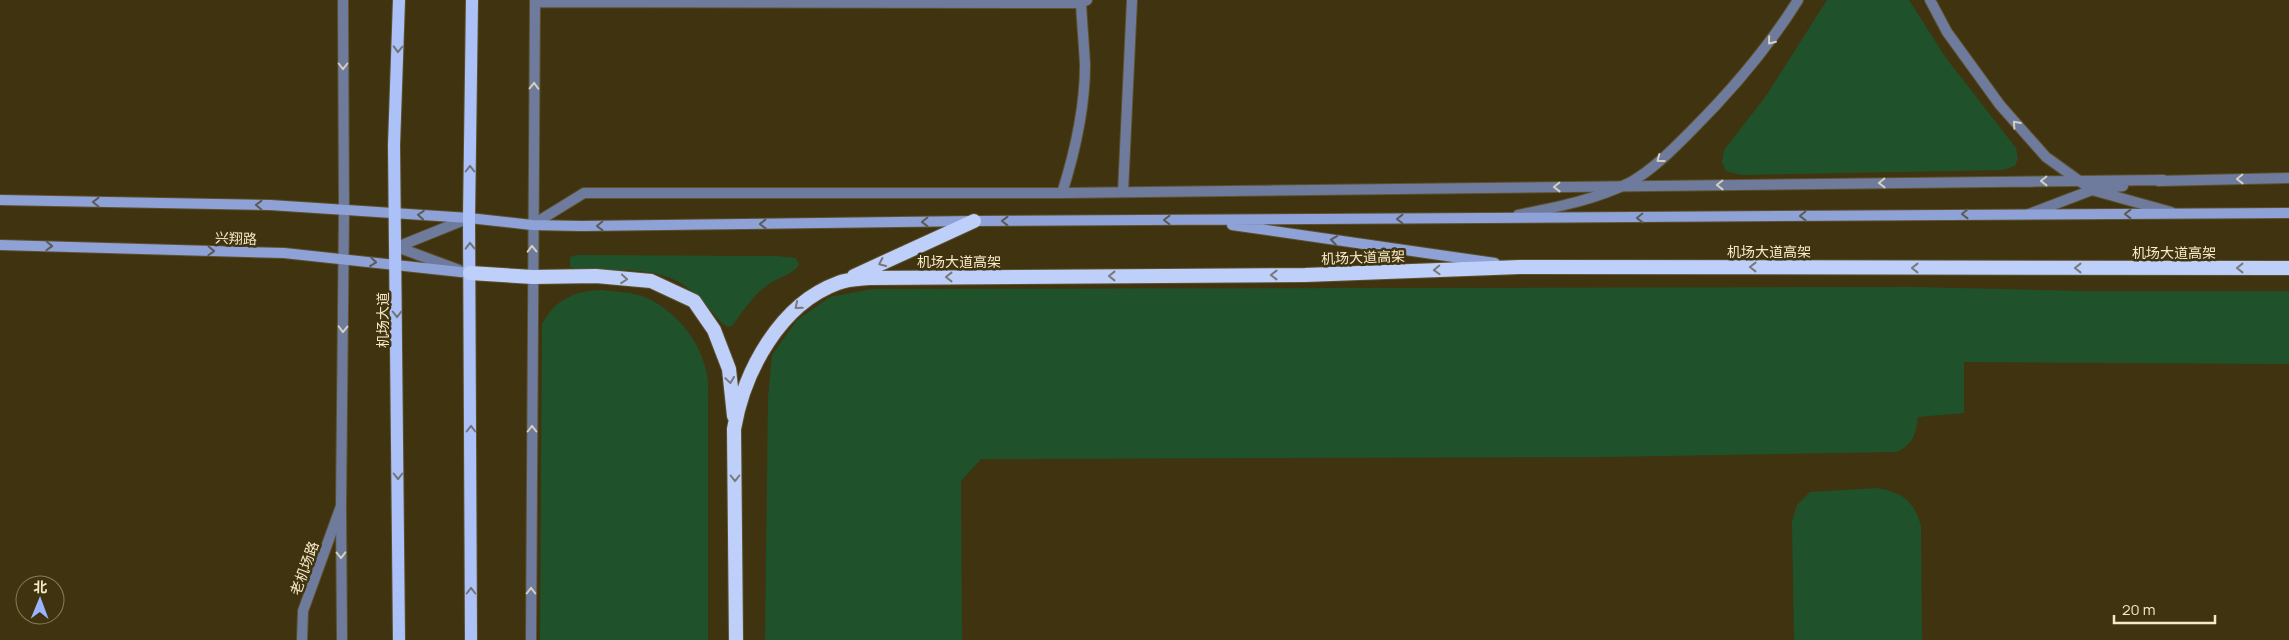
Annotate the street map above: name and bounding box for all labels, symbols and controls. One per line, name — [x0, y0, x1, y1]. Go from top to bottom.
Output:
one-way arrow — [1767, 35, 1776, 44]
one-way arrow — [392, 45, 403, 53]
one-way arrow — [338, 62, 348, 70]
one-way arrow — [529, 82, 539, 90]
one-way arrow — [2013, 121, 2022, 130]
one-way arrow — [1657, 154, 1666, 163]
one-way arrow — [465, 165, 475, 172]
one-way arrow — [2236, 174, 2244, 184]
one-way arrow — [2040, 176, 2048, 186]
one-way arrow — [1878, 178, 1886, 188]
one-way arrow — [1715, 180, 1723, 191]
one-way arrow — [1553, 182, 1561, 193]
one-way arrow — [92, 197, 100, 207]
one-way arrow — [254, 200, 262, 210]
one-way arrow — [416, 209, 424, 220]
one-way arrow — [1961, 209, 1968, 219]
one-way arrow — [2123, 209, 2131, 219]
one-way arrow — [1799, 211, 1806, 221]
one-way arrow — [1636, 212, 1644, 223]
one-way arrow — [1395, 214, 1403, 224]
one-way arrow — [1163, 215, 1170, 225]
one-way arrow — [1000, 216, 1008, 226]
one-way arrow — [921, 217, 928, 227]
one-way arrow — [758, 219, 766, 229]
one-way arrow — [596, 221, 604, 231]
street label: 兴翔路 — [215, 228, 257, 248]
one-way arrow — [1329, 235, 1338, 245]
one-way arrow — [45, 241, 53, 252]
one-way arrow — [465, 241, 475, 249]
street label: 机场大道高架 — [1727, 242, 1811, 261]
street label: 机场大道高架 — [2132, 243, 2216, 262]
one-way arrow — [527, 245, 538, 253]
one-way arrow — [208, 246, 215, 256]
street label: 机场大道高架 — [1321, 246, 1405, 268]
street label: 机场大道高架 — [917, 252, 1001, 271]
one-way arrow — [369, 256, 377, 267]
one-way arrow — [878, 257, 887, 267]
one-way arrow — [1749, 262, 1756, 272]
one-way arrow — [1911, 263, 1919, 273]
one-way arrow — [2074, 263, 2082, 273]
one-way arrow — [2236, 263, 2244, 273]
one-way arrow — [1433, 265, 1441, 276]
one-way arrow — [1270, 270, 1278, 280]
one-way arrow — [1108, 271, 1116, 281]
one-way arrow — [945, 272, 953, 282]
one-way arrow — [620, 273, 628, 284]
street label: 机场大道 — [373, 292, 392, 348]
one-way arrow — [794, 301, 803, 310]
one-way arrow — [392, 310, 402, 318]
one-way arrow — [338, 326, 348, 333]
one-way arrow — [725, 376, 735, 384]
one-way arrow — [466, 425, 476, 432]
one-way arrow — [527, 425, 537, 432]
one-way arrow — [393, 472, 403, 480]
one-way arrow — [730, 474, 740, 482]
street label: 老机场路 — [285, 538, 323, 598]
one-way arrow — [336, 552, 346, 559]
north arrow — [15, 575, 65, 625]
text: 北 — [33, 577, 47, 596]
one-way arrow — [466, 587, 476, 595]
one-way arrow — [526, 587, 536, 595]
scale bar — [2114, 592, 2215, 624]
text: 20 m — [2122, 599, 2155, 620]

